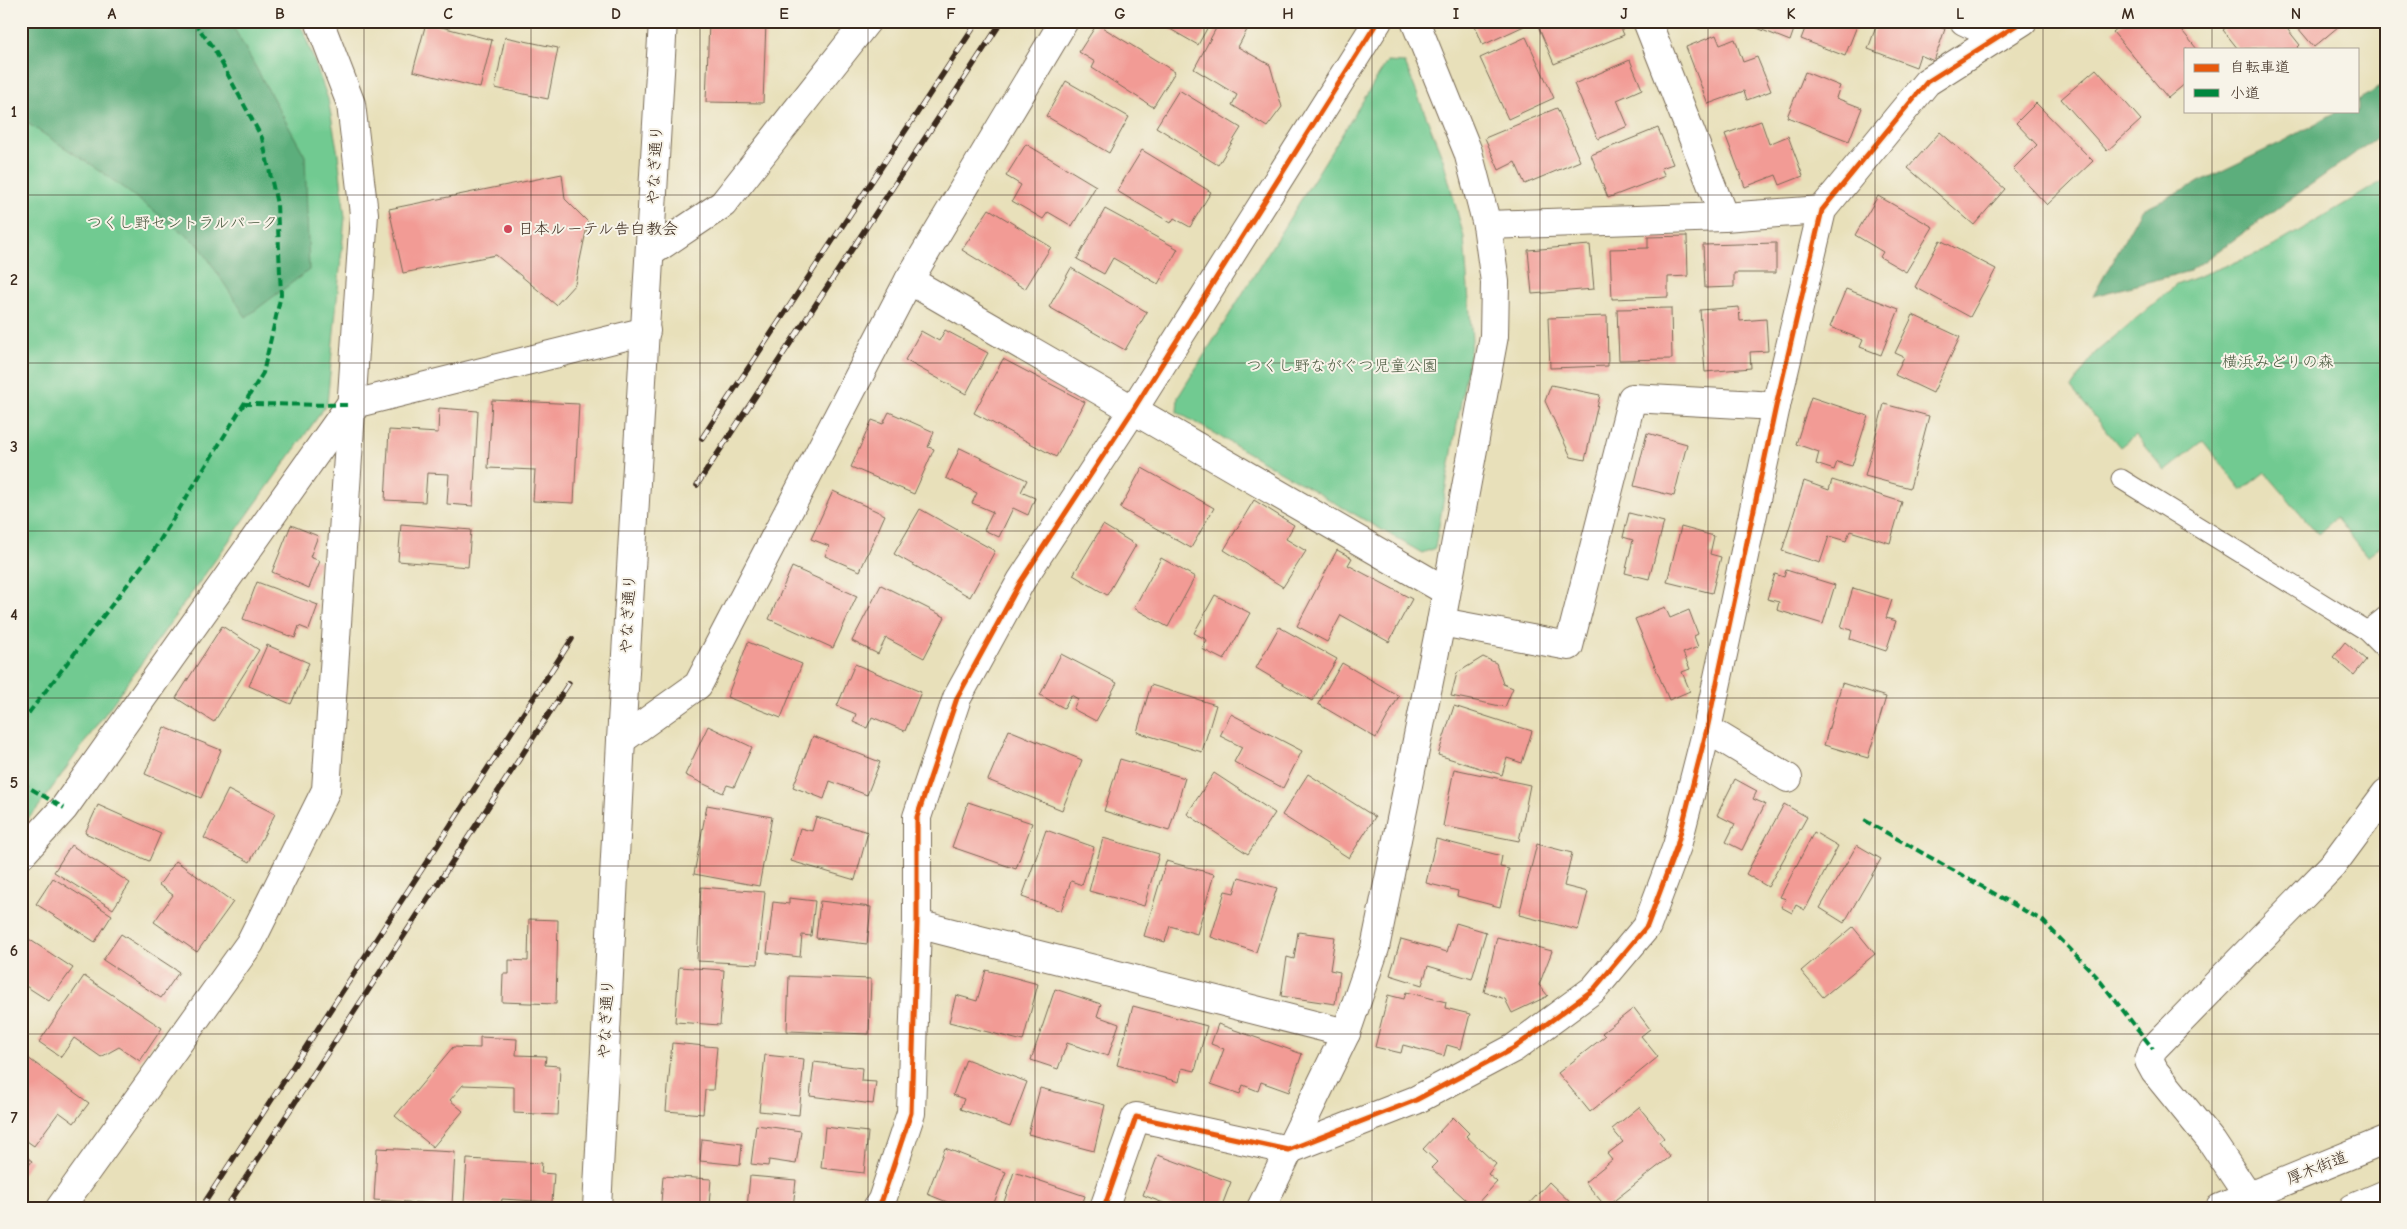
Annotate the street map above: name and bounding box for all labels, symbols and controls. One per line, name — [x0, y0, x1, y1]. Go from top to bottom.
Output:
text: A — [108, 5, 117, 23]
text: B — [275, 5, 285, 23]
text: C — [443, 5, 453, 23]
text: D — [611, 5, 621, 23]
text: E — [779, 5, 789, 23]
text: F — [946, 5, 956, 23]
text: G — [1114, 5, 1126, 23]
text: H — [1282, 5, 1294, 23]
text: I — [1453, 5, 1459, 23]
text: J — [1620, 5, 1628, 23]
text: K — [1786, 5, 1796, 23]
text: L — [1956, 5, 1964, 23]
text: M — [2122, 5, 2135, 23]
text: N — [2291, 5, 2301, 23]
legend — [2184, 48, 2360, 112]
text: 自転車道 — [2230, 58, 2290, 76]
text: 小道 — [2230, 84, 2260, 102]
text: 1 — [11, 103, 17, 121]
street label: やなぎ通り — [644, 125, 666, 205]
park label: つくし野セントラルパーク — [86, 214, 278, 232]
place label: 日本ルーテル告白教会 — [518, 220, 678, 238]
marker: 日本ルーテル告白教会 — [502, 223, 514, 235]
text: 2 — [10, 271, 18, 289]
park label: 横浜みどりの森 — [2222, 353, 2334, 371]
park label: つくし野ながぐつ児童公園 — [1246, 357, 1438, 375]
text: 3 — [10, 438, 18, 456]
street label: やなぎ通り — [617, 574, 639, 654]
text: 4 — [10, 606, 18, 624]
text: 5 — [10, 774, 18, 792]
text: 6 — [10, 942, 18, 960]
street label: やなぎ通り — [595, 979, 617, 1059]
text: 7 — [10, 1109, 18, 1127]
street label: 厚木街道 — [2284, 1148, 2350, 1188]

